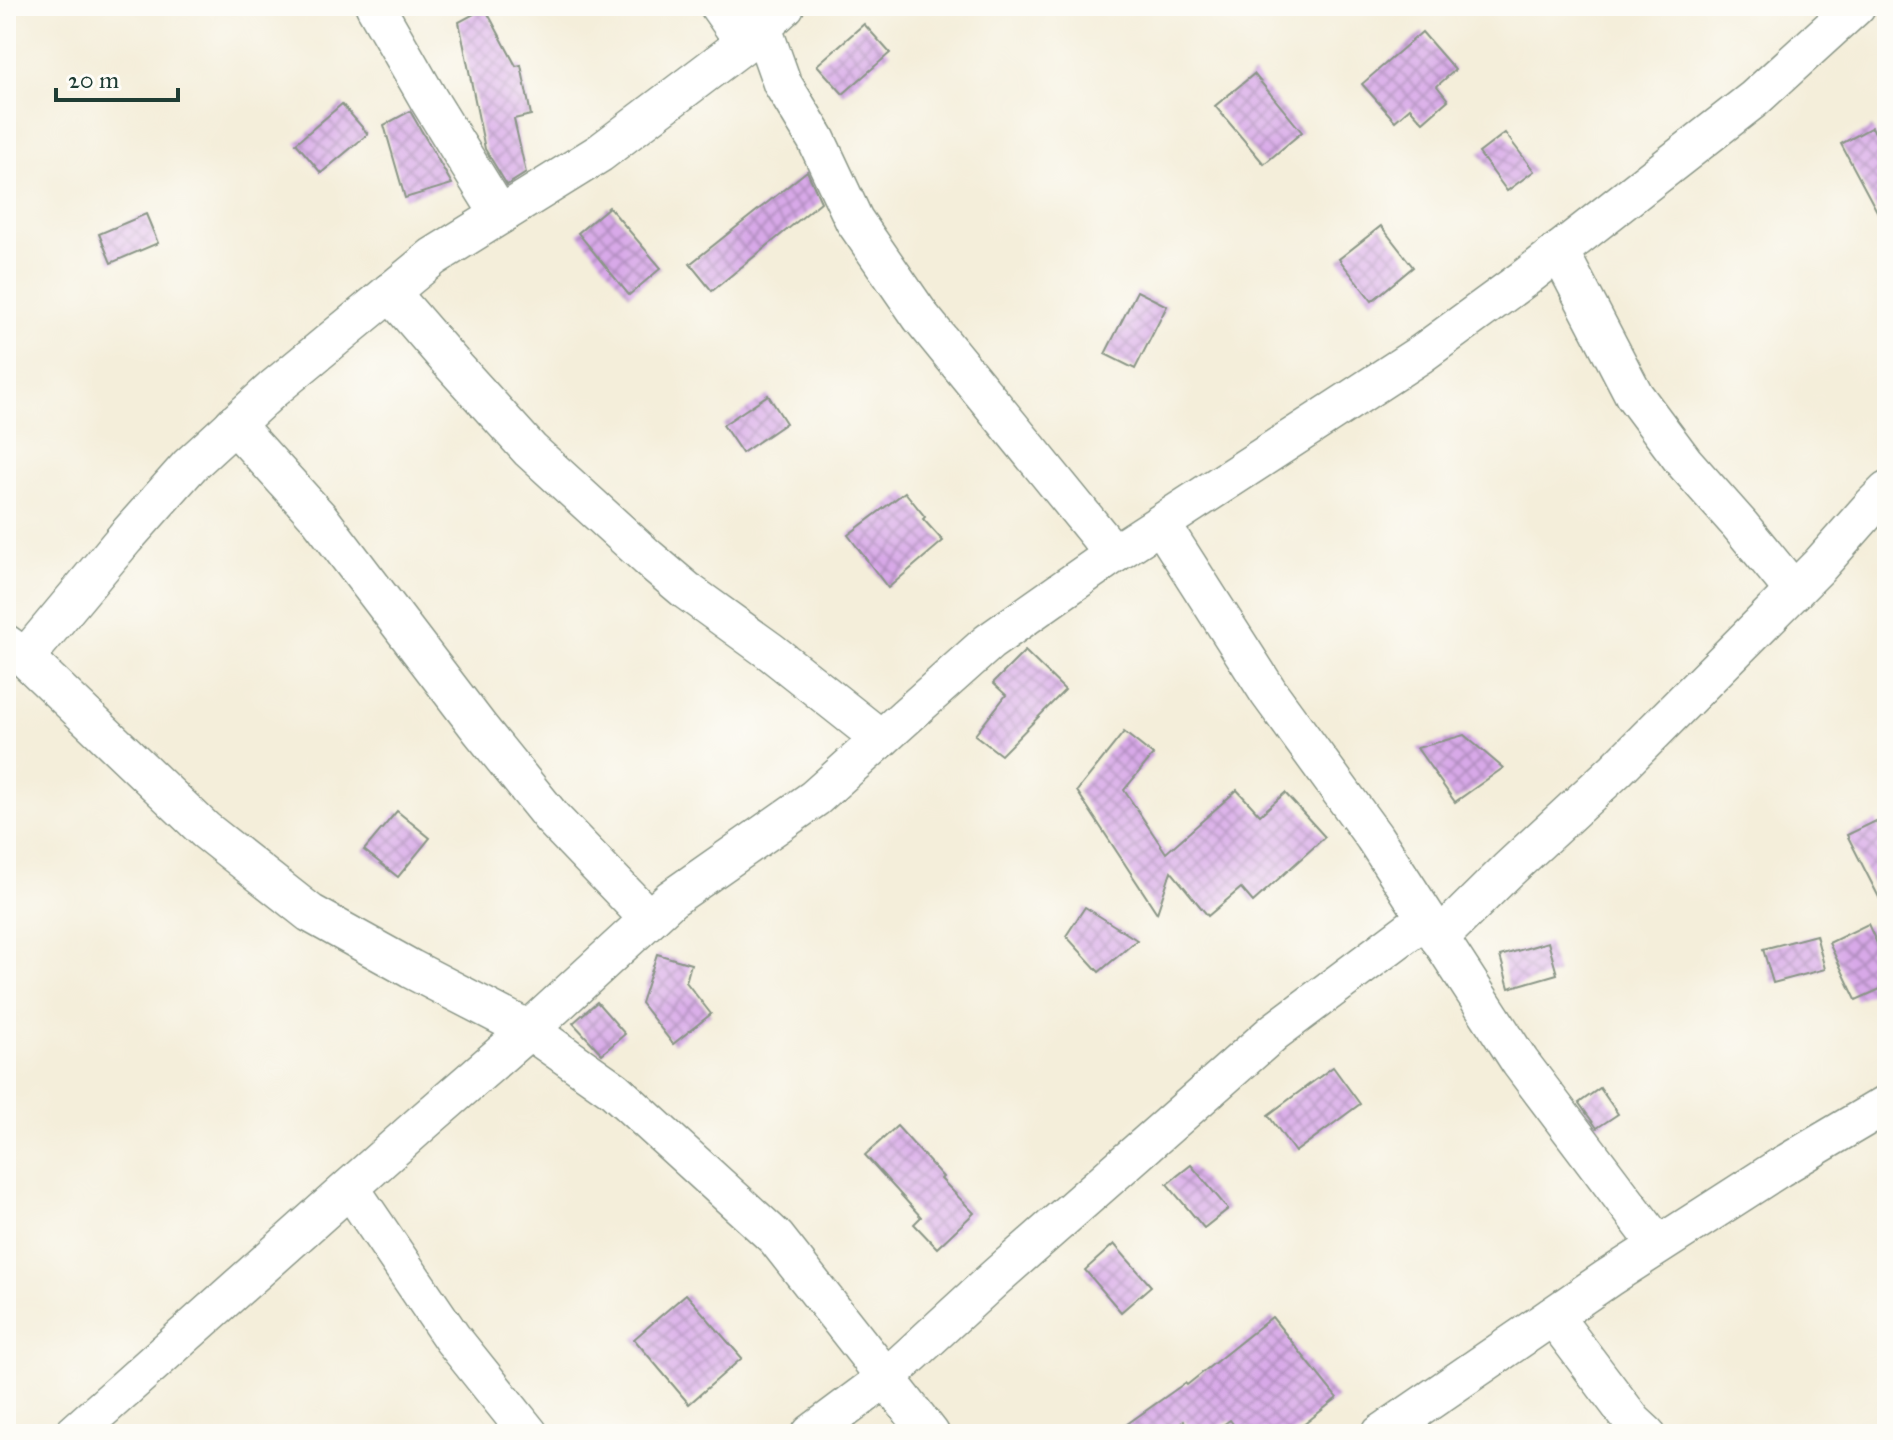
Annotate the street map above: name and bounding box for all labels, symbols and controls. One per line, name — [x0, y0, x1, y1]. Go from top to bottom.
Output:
scale bar — [56, 52, 178, 102]
text: 20 m — [68, 65, 119, 95]

